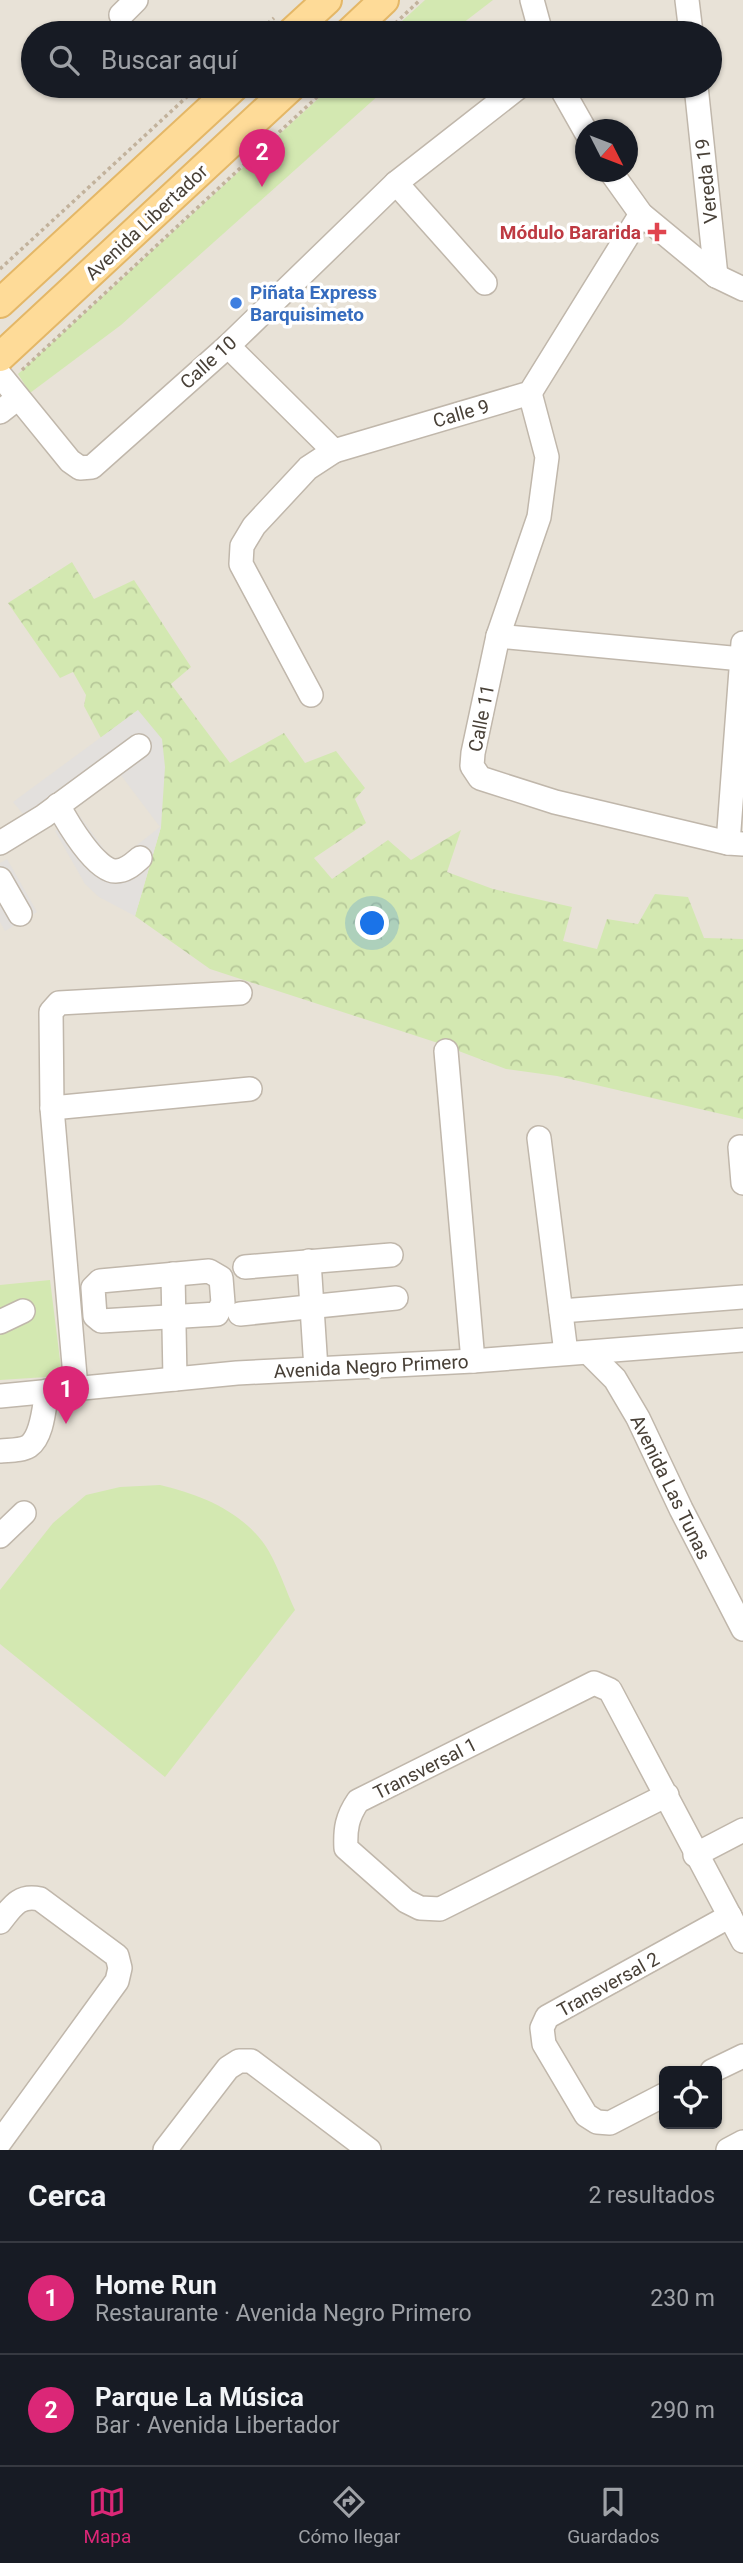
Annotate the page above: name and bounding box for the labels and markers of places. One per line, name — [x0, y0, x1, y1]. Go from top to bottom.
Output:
pin: 2 — [239, 129, 285, 187]
place label: Módulo Bararida — [500, 221, 641, 244]
marker: Módulo Bararida — [647, 222, 667, 242]
place label: Piñata Express Barquisimeto — [250, 281, 377, 326]
marker: Piñata Express Barquisimeto — [228, 295, 244, 311]
pin: 1 — [43, 1366, 89, 1424]

